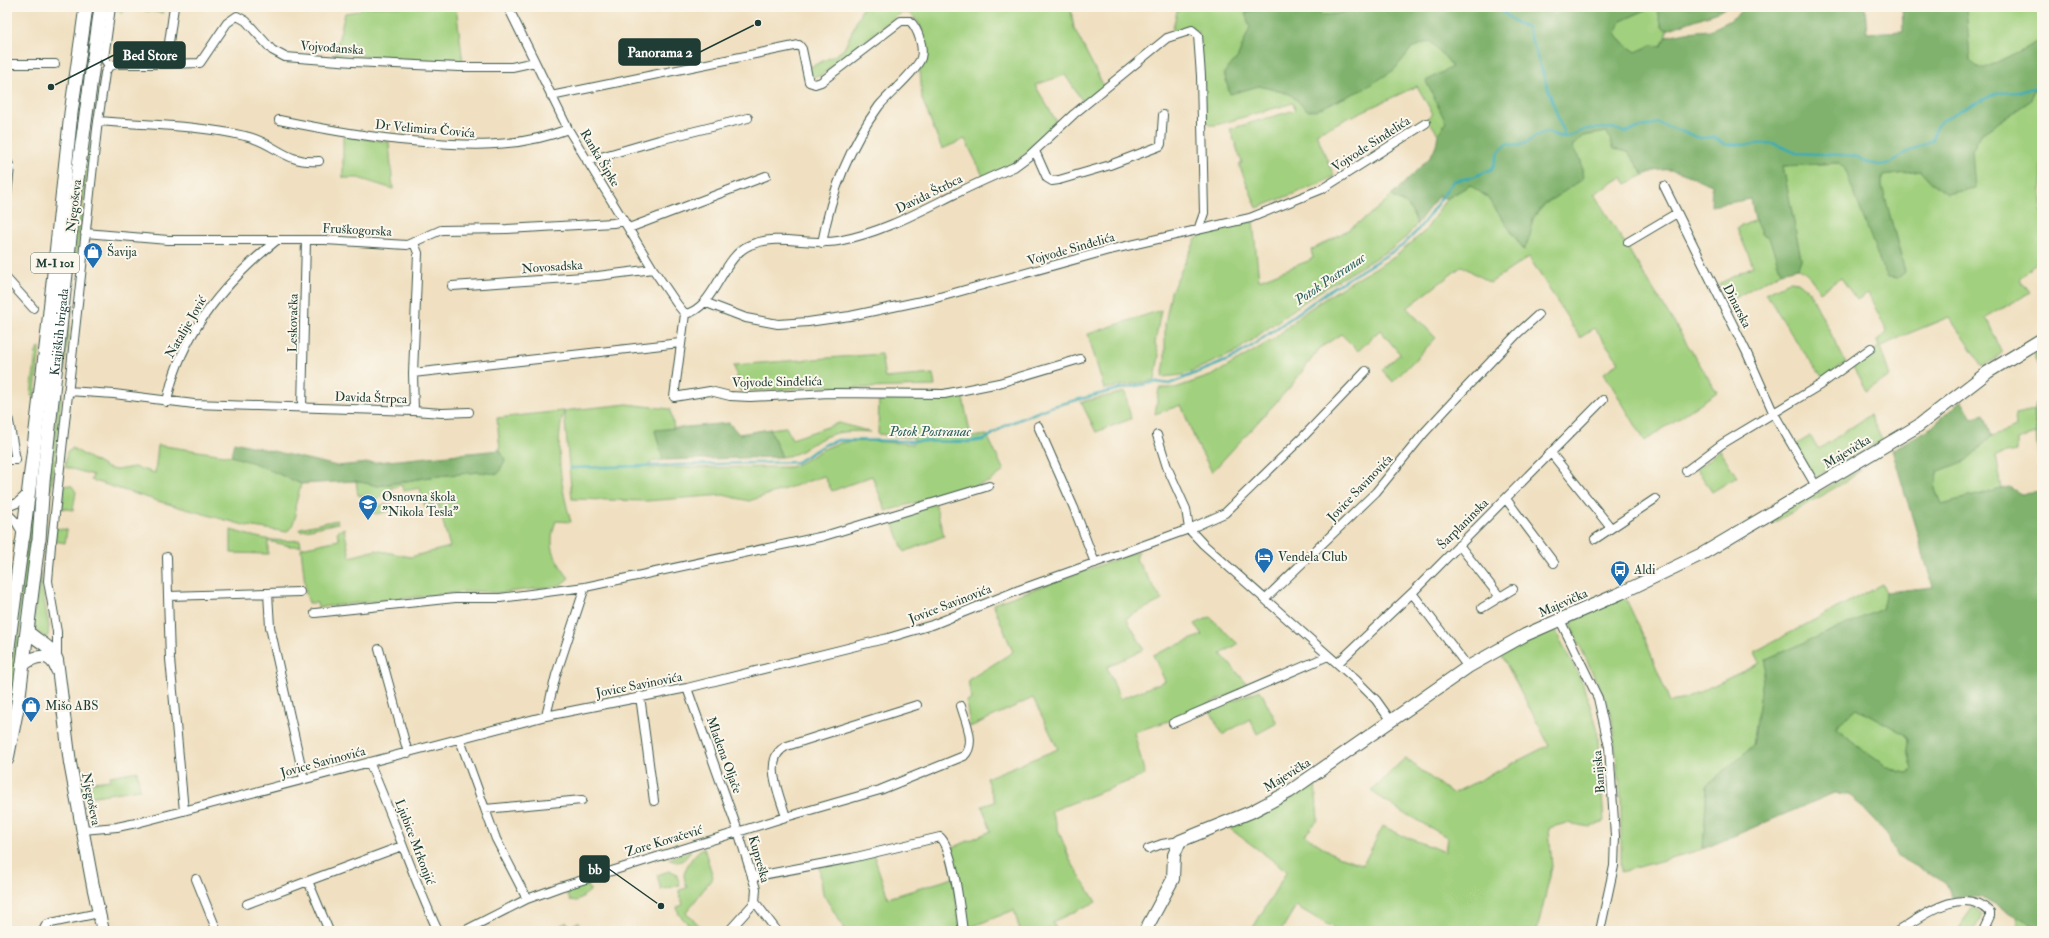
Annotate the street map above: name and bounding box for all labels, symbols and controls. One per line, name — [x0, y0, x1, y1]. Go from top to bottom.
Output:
street label: Vojvođanska — [300, 38, 365, 58]
callout: Panorama 2 — [619, 39, 700, 65]
callout: Bed Store — [114, 42, 185, 68]
text: Panorama 2 — [627, 44, 693, 61]
text: Bed Store — [123, 47, 178, 64]
street label: Vojvode Sinđelića — [1329, 112, 1414, 175]
street label: Dr Velimira Čovića — [374, 115, 476, 141]
street label: Ranka Šipke — [576, 125, 625, 191]
street label: Davida Štrbca — [892, 169, 966, 217]
street label: Njegoševa — [63, 178, 85, 234]
street label: Fruškogorska — [322, 220, 393, 240]
street label: Vojvode Sinđelića — [1025, 229, 1117, 269]
shop icon: Šavija — [82, 241, 104, 269]
place label: Šavija — [107, 242, 137, 260]
water label: Potok Postranac — [1291, 249, 1369, 309]
road number: M-I 101 — [31, 253, 79, 273]
street label: Novosadska — [521, 257, 584, 277]
street label: Dinarska — [1719, 281, 1755, 331]
street label: Krajiških brigada — [47, 287, 72, 377]
street label: Natalije Jović — [162, 292, 211, 361]
street label: Leskovačka — [284, 293, 302, 353]
street label: Vojvode Sinđelića — [732, 373, 823, 391]
street label: Davida Štrpca — [334, 387, 408, 408]
water label: Potok Postranac — [888, 423, 972, 440]
street label: Majevička — [1821, 431, 1874, 472]
street label: Jovice Savinovića — [1323, 451, 1397, 526]
place label: Osnovna škola "Nikola Tesla" — [382, 489, 459, 520]
school or university icon: Osnovna škola "Nikola Tesla" — [357, 493, 379, 521]
street label: Šarplaninska — [1433, 493, 1493, 553]
hotel icon: Vendela Club — [1253, 546, 1275, 574]
place label: Vendela Club — [1278, 549, 1347, 565]
bus stop icon: Aldi — [1609, 559, 1631, 587]
place label: Aldi — [1633, 562, 1656, 578]
street label: Jovice Savinovića — [905, 581, 994, 627]
street label: Majevička — [1536, 585, 1591, 621]
street label: Jovice Savinovića — [594, 669, 684, 701]
shop icon: Mišo ABS — [20, 695, 42, 723]
place label: Mišo ABS — [45, 698, 99, 714]
street label: Mladena Oljače — [703, 714, 746, 796]
street label: Jovice Savinovića — [278, 743, 368, 781]
street label: Banijska — [1589, 749, 1609, 794]
street label: Majevička — [1261, 754, 1314, 796]
street label: Njegoševa — [78, 771, 104, 827]
street label: Ljubice Mrkonjić — [391, 797, 439, 888]
street label: Zore Kovačević — [623, 821, 705, 860]
street label: Kupreška — [744, 834, 774, 885]
callout: bb — [580, 856, 609, 882]
text: bb — [587, 861, 602, 878]

